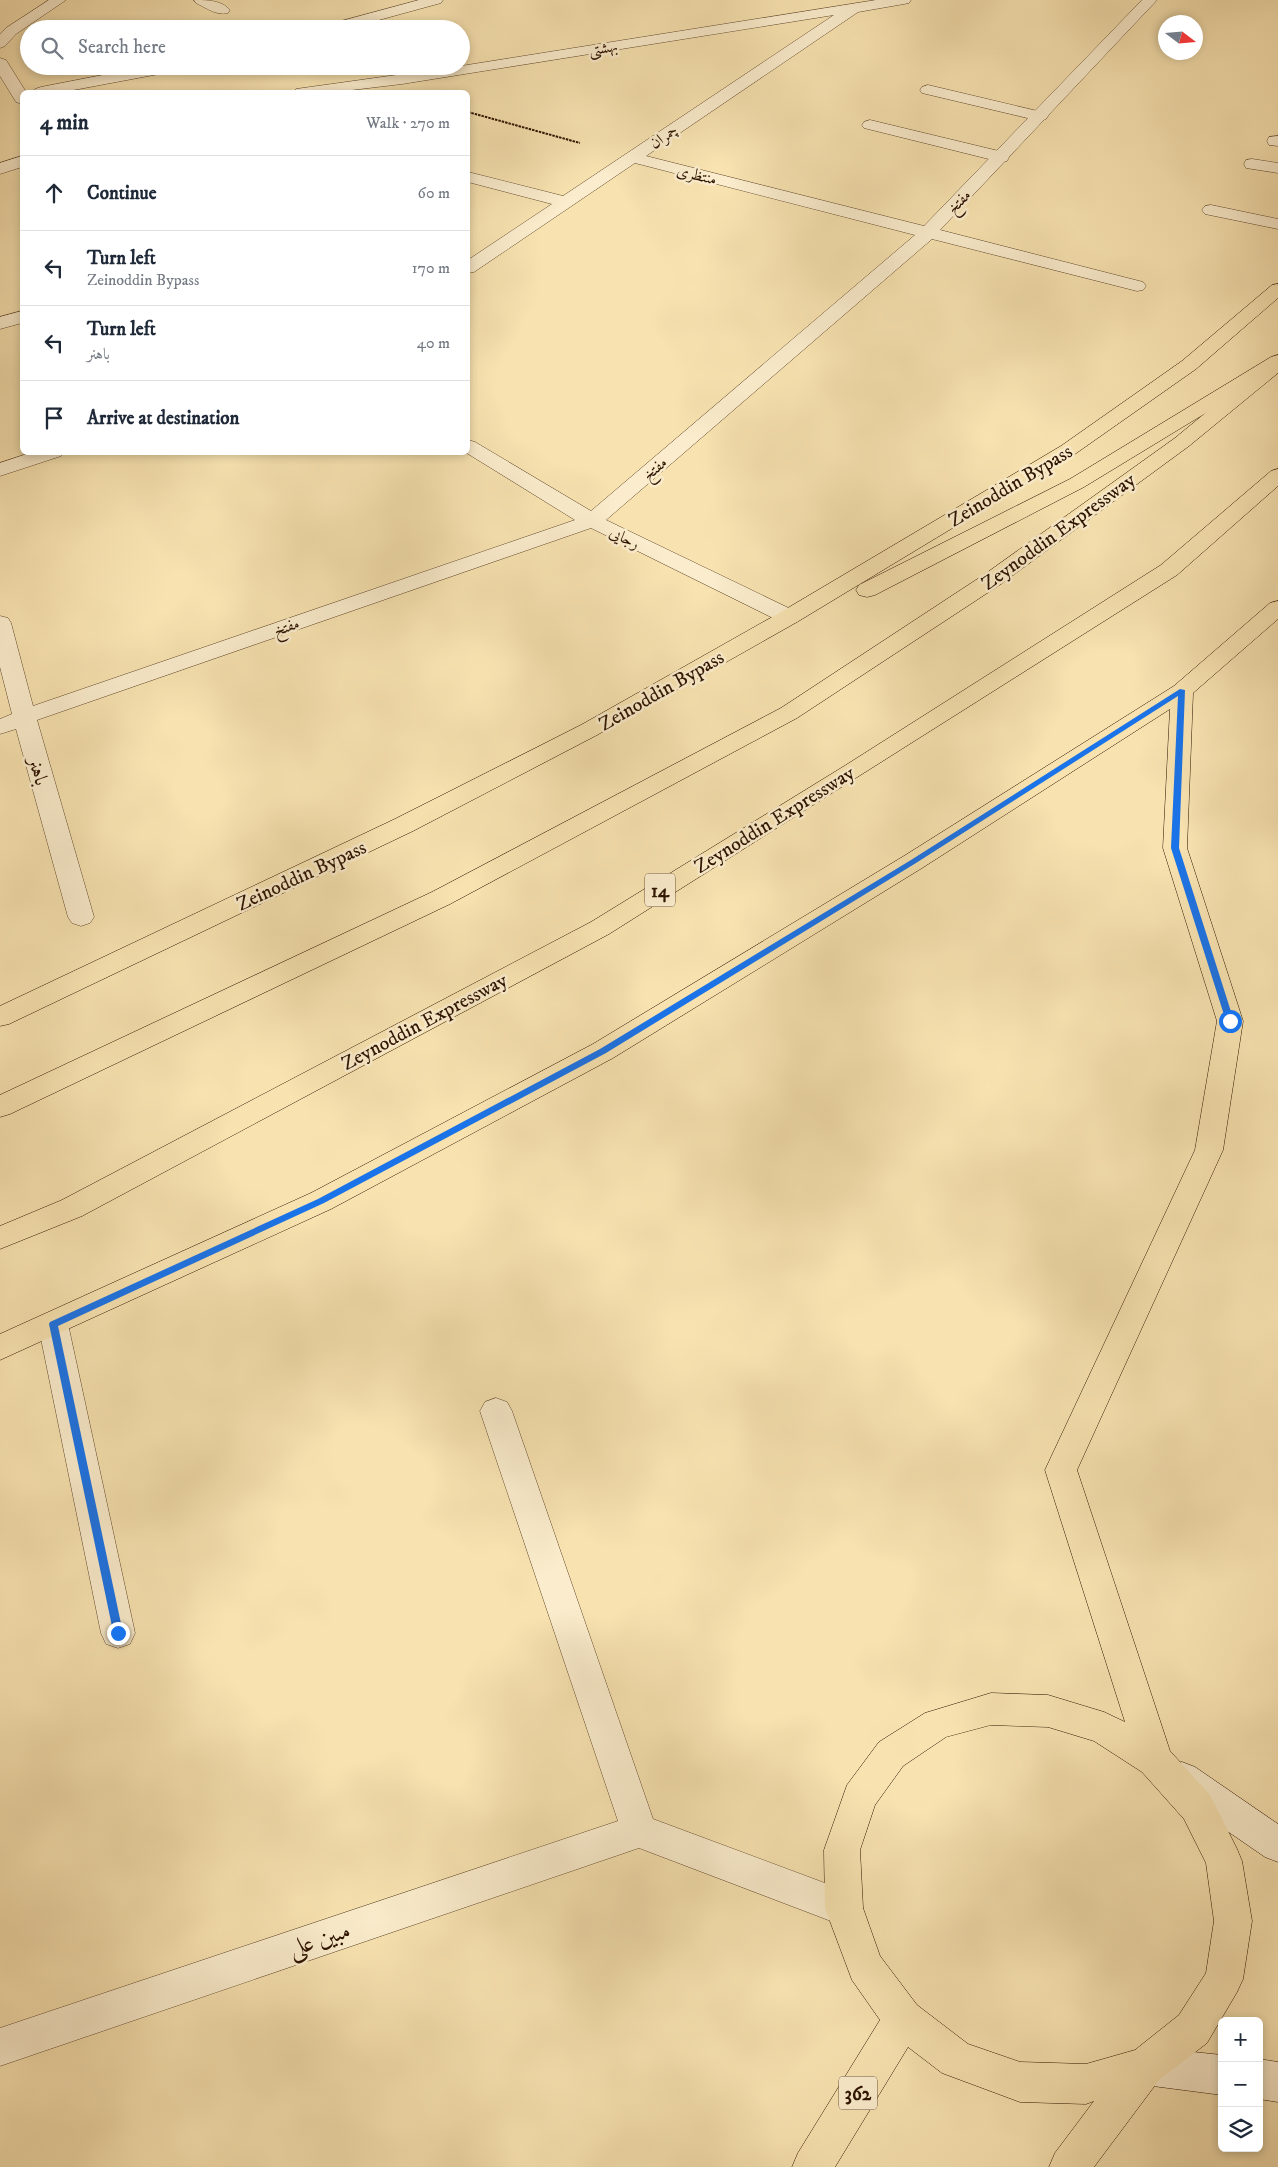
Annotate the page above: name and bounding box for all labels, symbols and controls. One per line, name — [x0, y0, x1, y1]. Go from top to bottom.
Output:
north arrow — [1158, 15, 1203, 60]
search box — [20, 20, 470, 75]
icon: search — [38, 34, 66, 62]
text: Search here — [78, 36, 166, 59]
street label: بهشتی — [587, 36, 619, 61]
text: 4 min — [40, 110, 89, 136]
text: Walk · 270 m — [366, 113, 450, 133]
street label: چمران — [646, 120, 682, 153]
street label: منتظری — [675, 160, 719, 190]
icon: ahead — [40, 179, 68, 207]
text: Continue — [87, 182, 157, 205]
text: 60 m — [418, 183, 450, 203]
street label: مفتخ — [942, 185, 978, 221]
text: Turn left — [87, 247, 156, 270]
icon: left — [40, 254, 68, 282]
text: 170 m — [412, 258, 450, 278]
text: Zeinoddin Bypass — [87, 270, 199, 290]
text: Turn left — [87, 318, 156, 341]
icon: left — [40, 329, 68, 357]
text: 40 m — [417, 333, 450, 353]
text: باهنر — [87, 344, 110, 364]
icon: arrive — [40, 404, 68, 432]
text: Arrive at destination — [87, 407, 239, 430]
street label: Zeinoddin Bypass — [944, 439, 1078, 533]
street label: مفتخ — [638, 453, 674, 488]
street label: Zeynoddin Expressway — [977, 468, 1141, 596]
street label: رجایی — [606, 522, 643, 554]
street label: مفتخ — [271, 613, 303, 644]
street label: Zeinoddin Bypass — [595, 645, 729, 737]
street label: باهنر — [21, 752, 53, 789]
street label: Zeynoddin Expressway — [690, 761, 860, 880]
street label: Zeinoddin Bypass — [233, 835, 371, 917]
road number: 14 — [645, 874, 675, 906]
street label: Zeynoddin Expressway — [337, 968, 512, 1077]
route start — [1219, 1010, 1242, 1033]
route end — [107, 1622, 130, 1645]
street label: مبین علی — [284, 1915, 355, 1965]
map controls — [1218, 2017, 1263, 2152]
button: + — [1218, 2017, 1263, 2062]
button: − — [1218, 2062, 1263, 2107]
road number: 362 — [839, 2076, 877, 2110]
button: layers — [1218, 2107, 1263, 2152]

